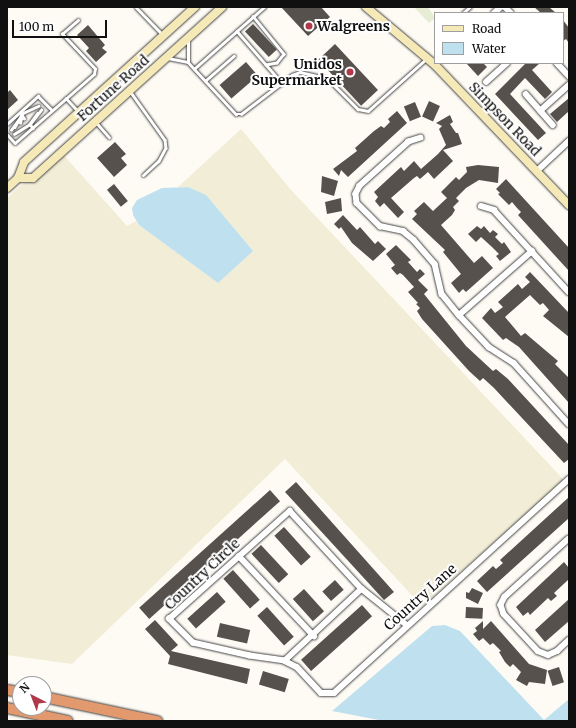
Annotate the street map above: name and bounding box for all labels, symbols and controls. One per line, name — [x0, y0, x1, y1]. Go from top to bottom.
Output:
scale bar — [14, 12, 109, 38]
legend — [434, 12, 564, 64]
place label: Walgreens — [317, 18, 390, 34]
text: 100 m — [19, 19, 54, 34]
marker: Walgreens — [304, 21, 314, 31]
text: Road — [472, 21, 501, 36]
text: Water — [472, 41, 506, 56]
street label: Fortune Road — [74, 51, 152, 125]
place label: Unidos Supermarket — [252, 56, 342, 88]
marker: Unidos Supermarket — [345, 67, 355, 77]
street label: Simpson Road — [465, 78, 545, 160]
street label: Country Circle — [161, 535, 243, 613]
street label: Country Lane — [380, 560, 460, 634]
north arrow — [12, 676, 52, 716]
text: N — [17, 680, 33, 696]

